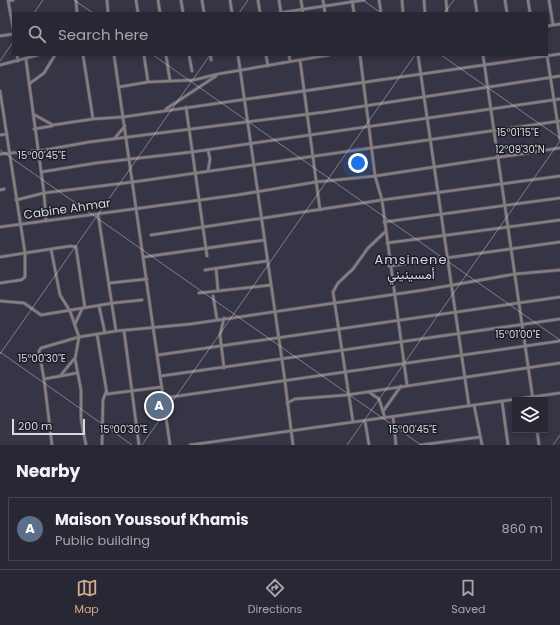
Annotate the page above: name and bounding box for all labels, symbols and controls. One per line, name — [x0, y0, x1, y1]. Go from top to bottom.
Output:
search box — [12, 12, 548, 56]
icon: search — [26, 23, 48, 45]
text: Search here — [58, 24, 148, 45]
text: 15°01'15"E — [497, 125, 539, 140]
text: 12°09'30"N — [495, 142, 545, 157]
text: 15°00'45"E — [18, 148, 66, 163]
your location — [348, 153, 368, 173]
street label: Cabine Ahmar — [22, 194, 112, 223]
district label: Amsinene أمسينيني — [375, 250, 447, 285]
text: 15°01'00"E — [495, 327, 541, 342]
text: 15°00'30"E — [18, 351, 66, 366]
pin: A — [146, 391, 172, 421]
map controls — [512, 397, 548, 433]
button: layers — [512, 397, 548, 433]
scale bar — [12, 417, 85, 436]
text: 200 m — [18, 418, 52, 434]
text: 15°00'30"E — [100, 422, 148, 437]
text: 15°00'45"E — [389, 422, 437, 437]
text: Nearby — [16, 459, 80, 483]
text: Maison Youssouf Khamis — [55, 509, 249, 530]
text: A — [25, 519, 35, 538]
text: 860 m — [502, 519, 543, 538]
text: Public building — [55, 531, 150, 550]
tab: Map — [74, 577, 99, 618]
tab: Directions — [248, 577, 302, 618]
tab: Saved — [451, 577, 486, 618]

